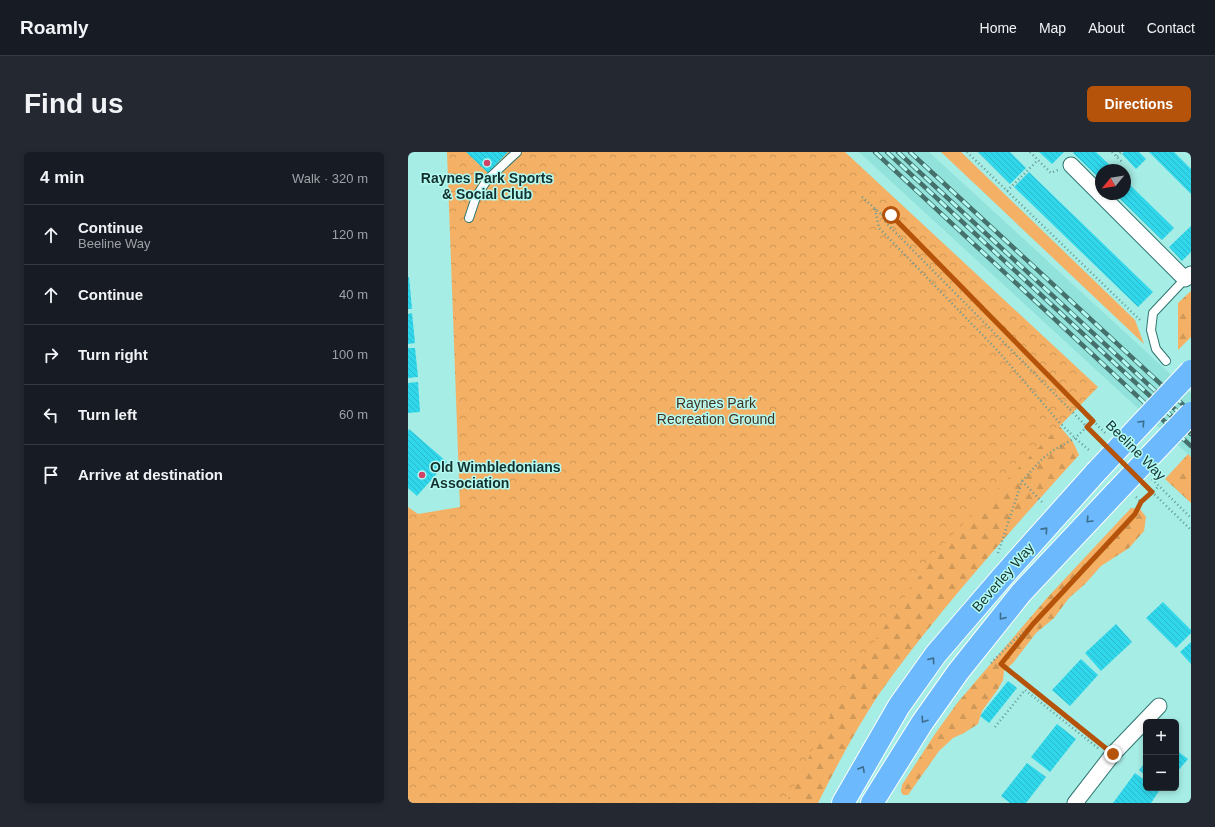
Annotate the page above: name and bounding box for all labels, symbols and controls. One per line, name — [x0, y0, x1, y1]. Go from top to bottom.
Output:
text: Roamly — [20, 17, 89, 38]
text: Home — [980, 20, 1017, 36]
text: Map — [1039, 20, 1066, 36]
text: About — [1088, 20, 1125, 36]
text: Contact — [1147, 20, 1195, 36]
button: Directions — [1087, 86, 1191, 122]
text: Find us — [24, 88, 124, 119]
marker: Raynes Park Sports & Social Club — [482, 158, 492, 168]
north arrow — [1095, 164, 1131, 200]
text: 4 min — [40, 168, 84, 187]
place label: Raynes Park Sports & Social Club — [421, 170, 553, 202]
text: Walk · 320 m — [292, 171, 368, 186]
route start — [882, 206, 900, 224]
text: Continue — [78, 219, 143, 236]
icon: ahead — [40, 224, 62, 246]
text: 120 m — [332, 227, 368, 242]
text: Beeline Way — [78, 236, 151, 251]
icon: ahead — [40, 284, 62, 306]
text: Continue — [78, 286, 143, 303]
text: 40 m — [339, 287, 368, 302]
icon: right — [40, 344, 62, 366]
text: Turn right — [78, 346, 148, 363]
text: 100 m — [332, 347, 368, 362]
park label: Raynes Park Recreation Ground — [657, 395, 775, 427]
icon: left — [40, 404, 62, 426]
text: Turn left — [78, 406, 137, 423]
text: 60 m — [339, 407, 368, 422]
street label: Beeline Way — [1103, 417, 1169, 483]
one-way arrow — [1137, 420, 1145, 428]
place label: Old Wimbledonians Association — [430, 459, 561, 491]
icon: arrive — [40, 464, 62, 486]
text: Arrive at destination — [78, 466, 223, 483]
marker: Old Wimbledonians Association — [417, 470, 427, 480]
one-way arrow — [1086, 515, 1094, 523]
one-way arrow — [1040, 527, 1047, 535]
street label: Beverley Way — [969, 539, 1037, 615]
one-way arrow — [1000, 612, 1007, 619]
one-way arrow — [927, 657, 934, 664]
one-way arrow — [922, 716, 929, 723]
map controls — [1143, 719, 1179, 791]
button: + — [1143, 719, 1179, 755]
route end — [1104, 745, 1122, 763]
button: − — [1143, 755, 1179, 791]
one-way arrow — [857, 766, 864, 773]

